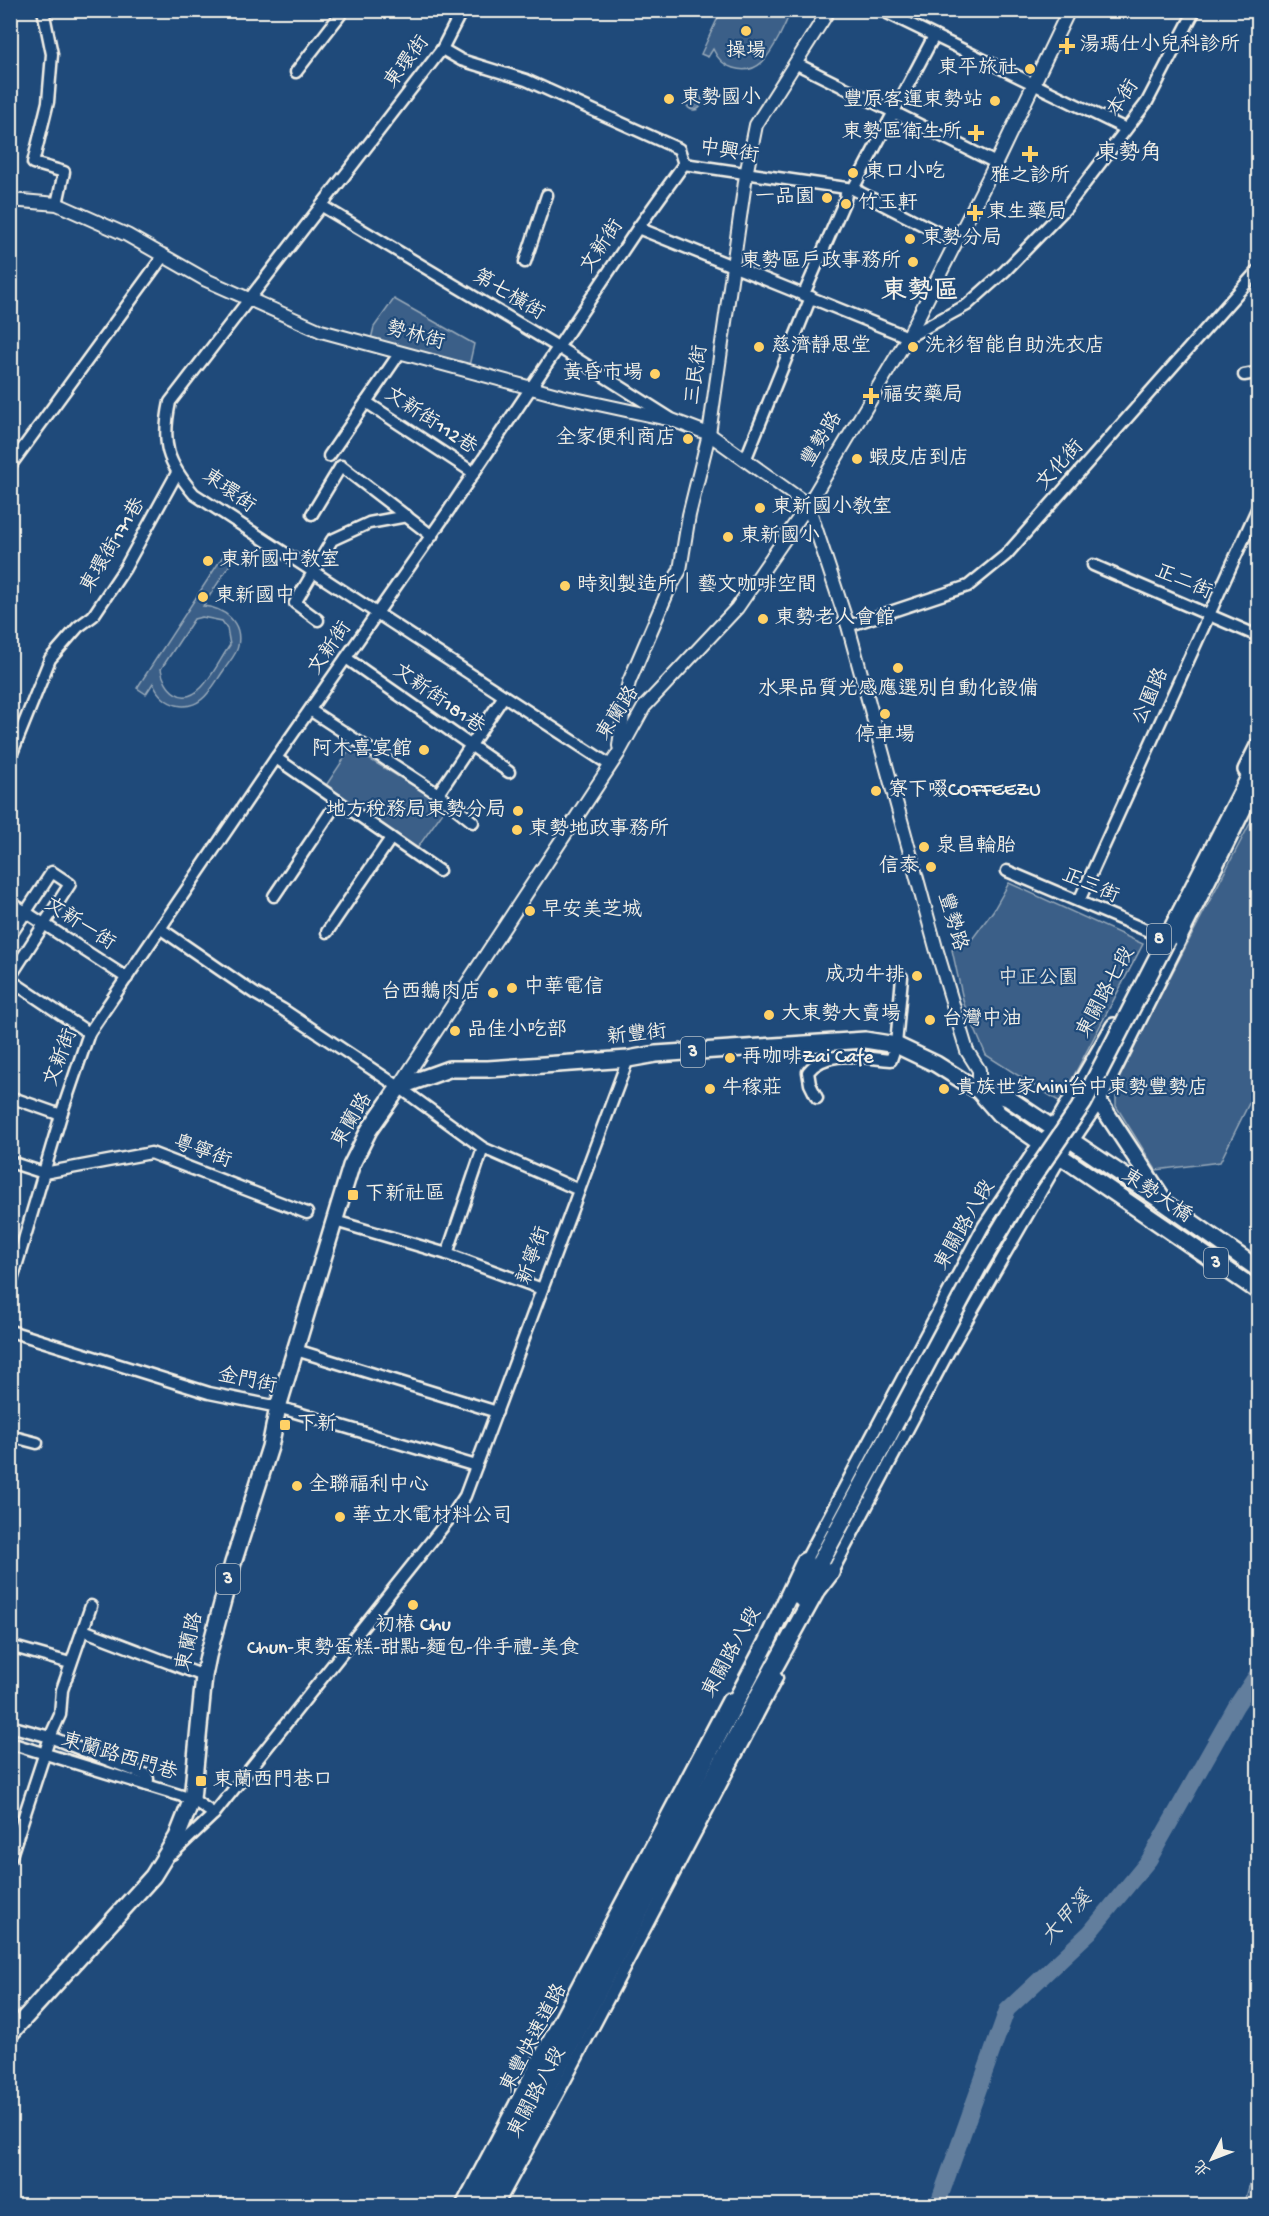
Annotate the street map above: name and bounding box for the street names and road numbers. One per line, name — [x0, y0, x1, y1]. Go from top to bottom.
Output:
street label: 東環街 — [379, 31, 435, 94]
street label: 本街 — [1102, 75, 1145, 122]
street label: 中興街 — [698, 135, 761, 169]
street label: 文新街 — [576, 215, 629, 278]
street label: 第七橫街 — [468, 264, 549, 326]
street label: 勢林街 — [383, 316, 447, 356]
street label: 三民街 — [681, 344, 714, 406]
street label: 文新街112巷 — [379, 382, 483, 461]
street label: 豐勢路 — [796, 406, 849, 472]
street label: 文化街 — [1032, 435, 1090, 496]
street label: 東環街 — [197, 463, 260, 519]
street label: 東環街171巷 — [75, 493, 152, 598]
street label: 正二街 — [1151, 560, 1215, 605]
street label: 文新街 — [304, 617, 358, 680]
street label: 文新街181巷 — [388, 658, 490, 741]
street label: 公園路 — [1127, 663, 1175, 729]
street label: 東蘭路 — [591, 681, 646, 745]
street label: 正三街 — [1058, 864, 1122, 909]
street label: 豐勢路 — [932, 889, 973, 955]
street label: 文新一街 — [39, 893, 119, 956]
road number: 8 — [1147, 924, 1171, 954]
street label: 東關路七段 — [1072, 943, 1141, 1043]
street label: 新豐街 — [606, 1019, 668, 1051]
street label: 文新街 — [40, 1026, 83, 1090]
road number: 3 — [681, 1037, 705, 1067]
street label: 東蘭路 — [326, 1087, 379, 1153]
street label: 粵寧街 — [170, 1130, 235, 1174]
street label: 東勢大橋 — [1116, 1163, 1197, 1229]
street label: 東關路八段 — [929, 1176, 1001, 1275]
street label: 新寧街 — [512, 1223, 556, 1288]
road number: 3 — [1204, 1248, 1228, 1278]
street label: 金門街 — [215, 1363, 279, 1399]
road number: 3 — [216, 1564, 240, 1594]
street label: 東關路八段 — [697, 1603, 767, 1702]
street label: 東蘭路 — [171, 1609, 209, 1674]
street label: 東蘭路西門巷 — [58, 1728, 181, 1787]
street label: 東豐快速道路 — [495, 1979, 574, 2097]
street label: 東關路八段 — [503, 2043, 572, 2143]

